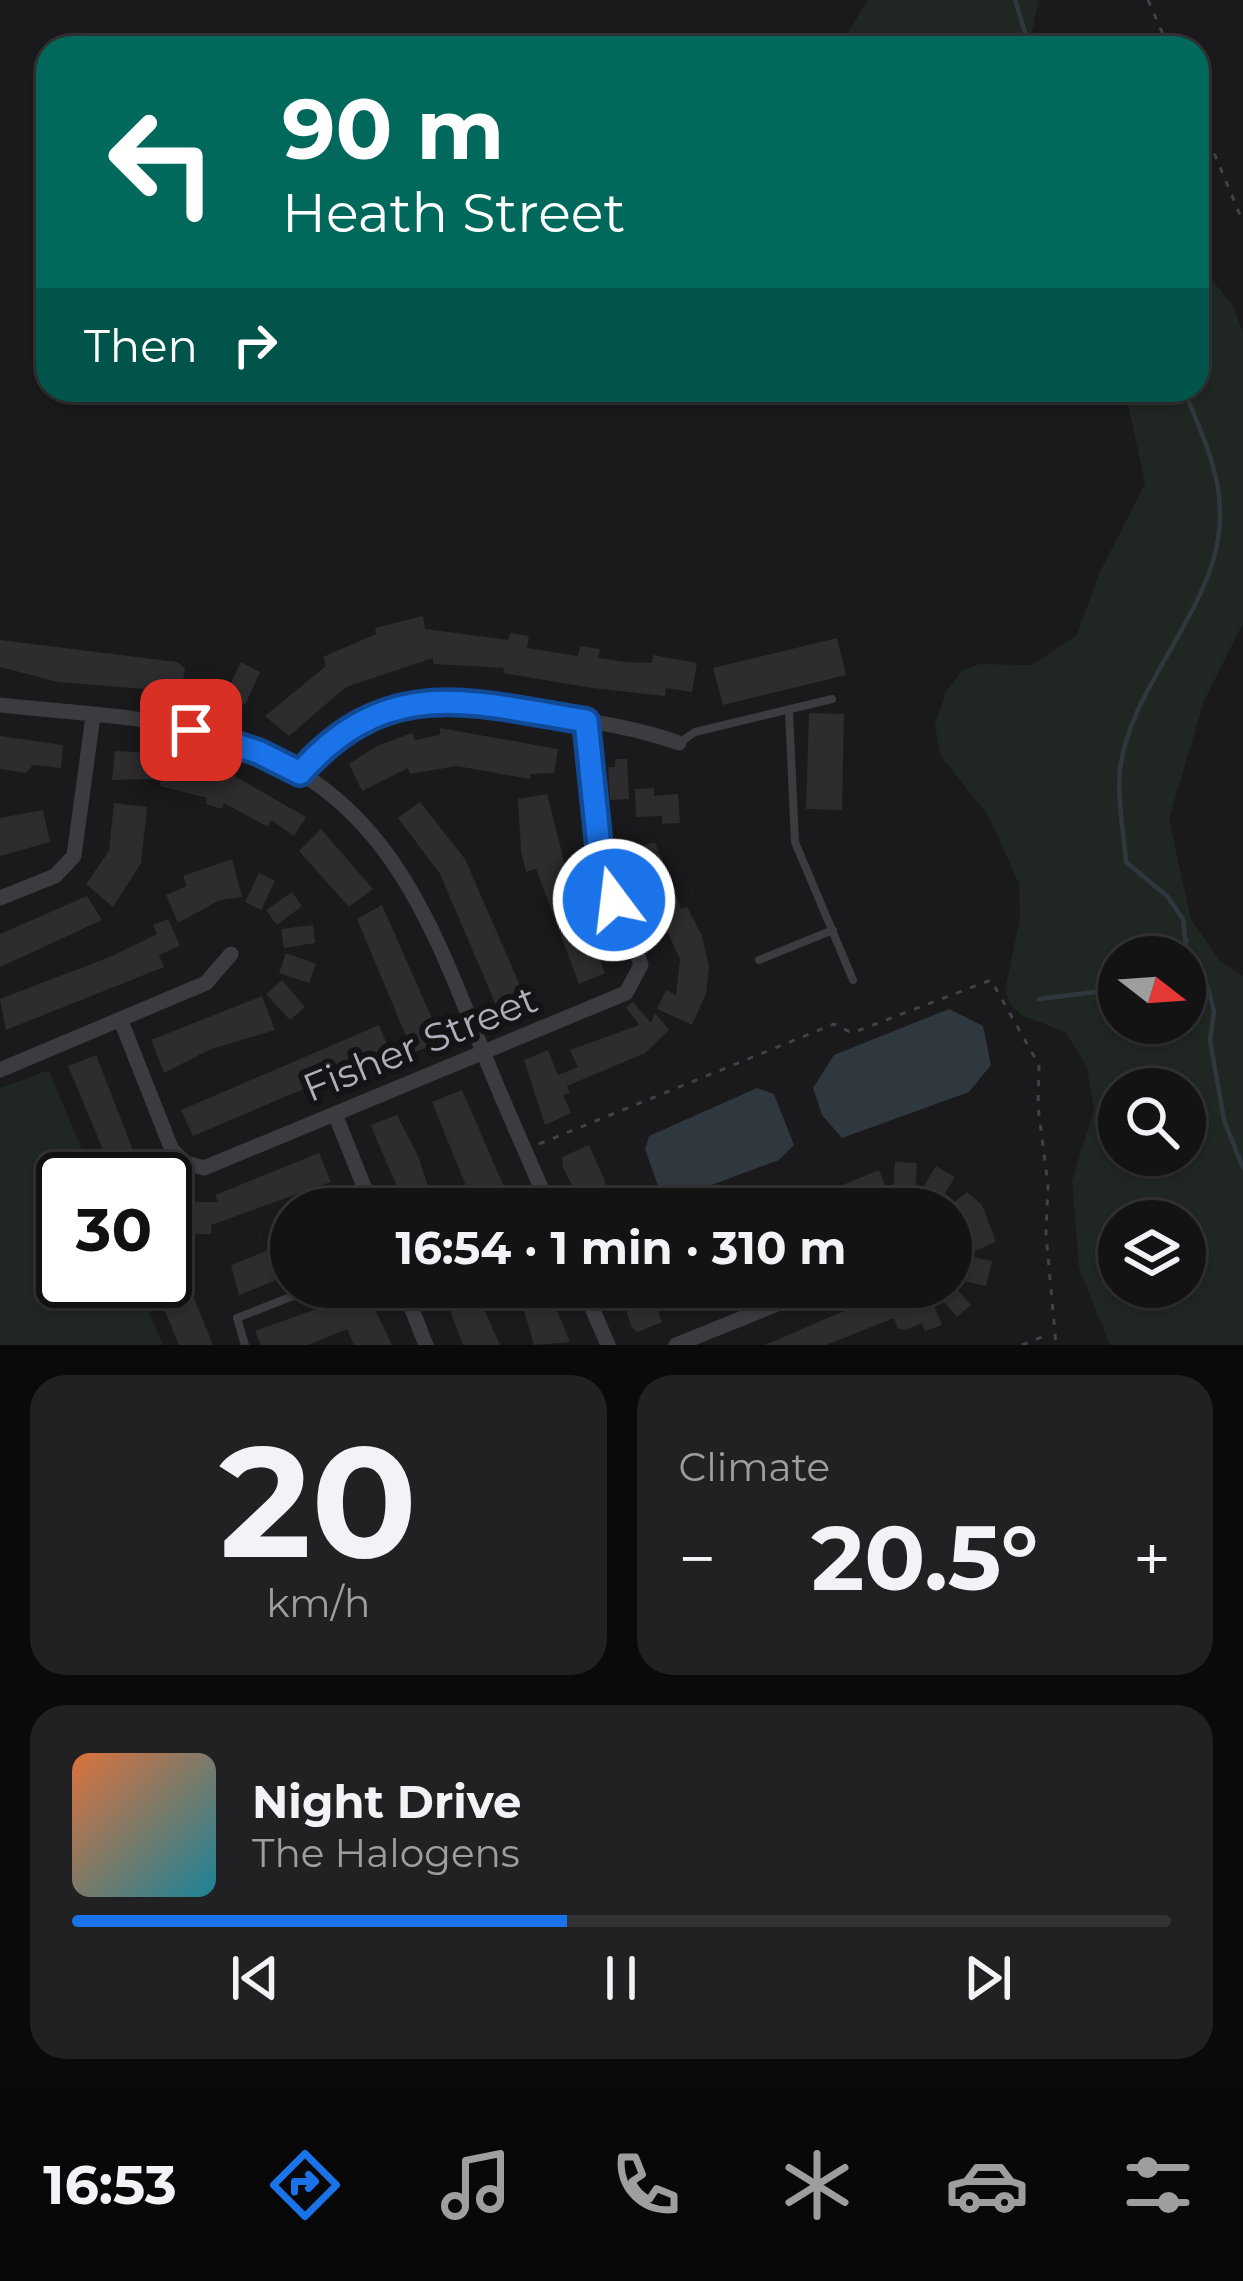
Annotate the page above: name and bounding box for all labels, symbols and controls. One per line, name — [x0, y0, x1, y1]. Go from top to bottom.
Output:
text: 90 m — [282, 78, 504, 180]
icon: left — [84, 84, 240, 240]
text: Heath Street — [282, 180, 625, 246]
icon: right — [222, 312, 288, 378]
text: Then — [84, 318, 198, 373]
pin — [140, 679, 242, 781]
icon: arrive — [158, 697, 224, 763]
position arrow — [551, 837, 677, 963]
north arrow — [1098, 936, 1206, 1044]
map controls — [1098, 936, 1206, 1308]
street label: Fisher Street — [296, 974, 544, 1112]
button: search — [1098, 1068, 1206, 1176]
speed limit sign: 30 — [36, 1152, 192, 1308]
button: layers — [1098, 1200, 1206, 1308]
text: 16:54 · 1 min · 310 m — [396, 1220, 847, 1275]
text: 20 — [219, 1406, 417, 1596]
text: Climate — [679, 1443, 830, 1491]
text: 20.5° — [811, 1503, 1038, 1613]
text: − — [679, 1518, 716, 1599]
text: + — [1133, 1518, 1171, 1599]
text: km/h — [266, 1579, 370, 1627]
text: Night Drive — [252, 1774, 521, 1829]
text: The Halogens — [252, 1829, 520, 1877]
icon: previous — [222, 1945, 288, 2011]
icon: pause — [588, 1945, 654, 2011]
icon: next — [955, 1945, 1021, 2011]
icon: directions — [263, 2143, 347, 2227]
icon: music — [434, 2143, 518, 2227]
icon: phone — [604, 2143, 688, 2227]
icon: climate — [775, 2143, 859, 2227]
icon: car — [945, 2143, 1029, 2227]
icon: filters — [1116, 2143, 1200, 2227]
text: 16:53 — [43, 2152, 177, 2218]

